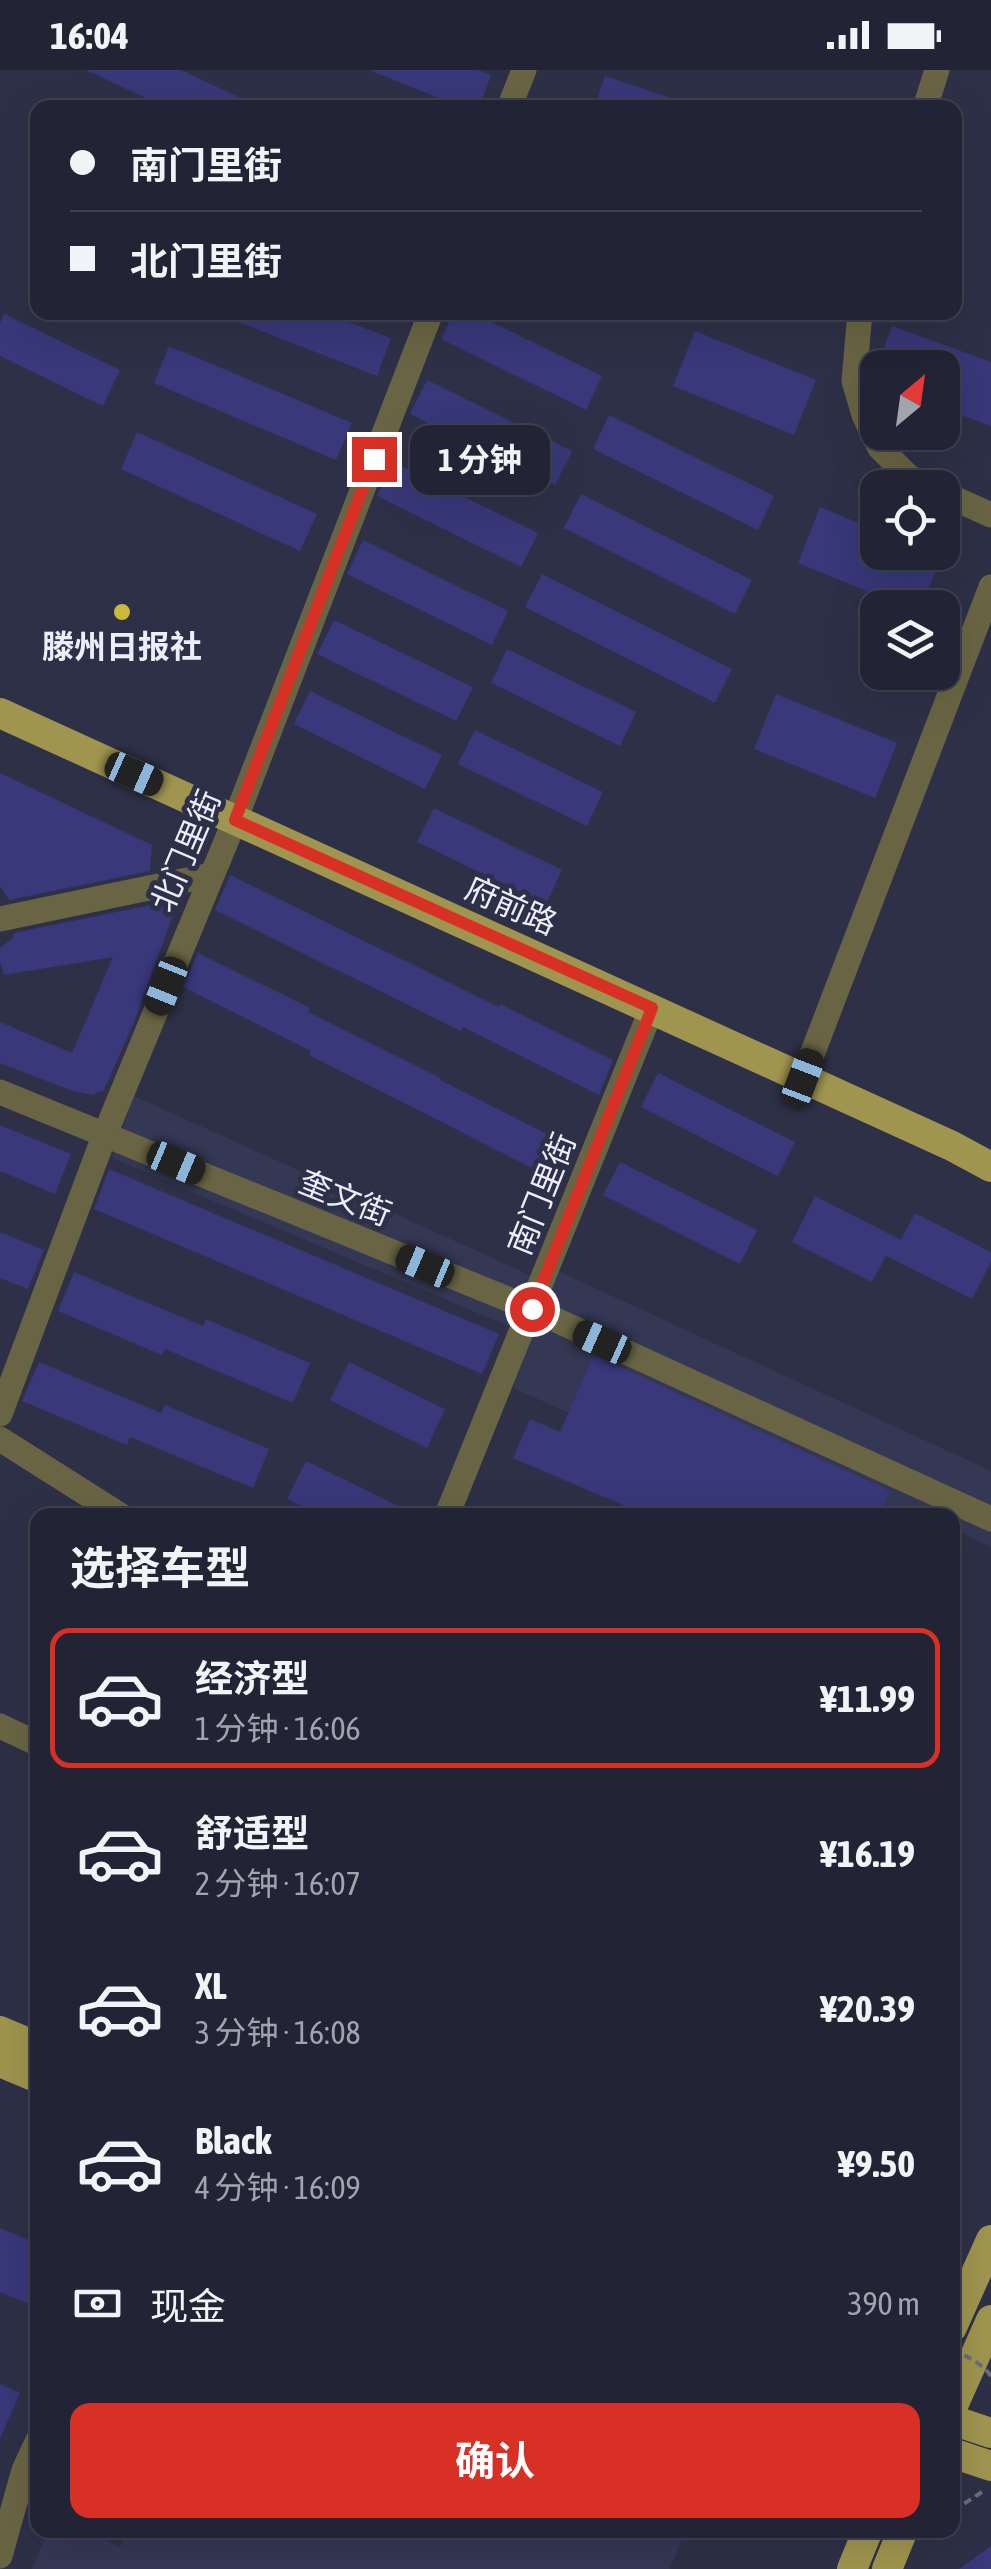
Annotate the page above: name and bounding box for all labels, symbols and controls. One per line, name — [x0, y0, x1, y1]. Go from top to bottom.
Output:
text: 16:04 — [50, 14, 129, 57]
text: 南门里街 — [130, 144, 282, 187]
text: 北门里街 — [130, 240, 282, 283]
north arrow — [860, 350, 960, 450]
map controls — [860, 350, 960, 690]
callout: 1 分钟 — [409, 424, 549, 494]
route end — [352, 437, 397, 482]
text: 1 分钟 — [438, 441, 522, 478]
button: locate — [860, 470, 960, 570]
button: layers — [860, 590, 960, 690]
marker: 滕州日报社 — [111, 601, 133, 623]
place label: 滕州日报社 — [42, 628, 202, 665]
car — [100, 748, 168, 800]
street label: 北门里街 — [144, 785, 228, 917]
street label: 府前路 — [460, 869, 563, 942]
car — [141, 953, 191, 1019]
car — [778, 1045, 828, 1111]
street label: 南门里街 — [500, 1128, 583, 1260]
car — [143, 1137, 209, 1189]
street label: 奎文街 — [294, 1162, 397, 1233]
car — [392, 1240, 458, 1292]
route start — [510, 1287, 555, 1332]
car — [568, 1316, 636, 1368]
text: 选择车型 — [70, 1542, 250, 1594]
icon: car — [75, 1653, 165, 1743]
text: 经济型 — [195, 1657, 309, 1700]
text: ¥11.99 — [820, 1677, 915, 1720]
text: 1 分钟 · 16:06 — [195, 1710, 361, 1747]
icon: car — [75, 1808, 165, 1898]
text: 舒适型 — [195, 1812, 309, 1855]
text: ¥16.19 — [820, 1832, 915, 1875]
text: 2 分钟 · 16:07 — [195, 1865, 361, 1902]
icon: car — [75, 1963, 165, 2053]
text: XL — [195, 1964, 227, 2007]
text: ¥20.39 — [820, 1987, 915, 2030]
text: 3 分钟 · 16:08 — [195, 2014, 361, 2051]
icon: car — [75, 2118, 165, 2208]
text: Black — [195, 2119, 272, 2162]
text: ¥9.50 — [838, 2142, 915, 2185]
text: 4 分钟 · 16:09 — [195, 2169, 361, 2206]
icon: cash — [70, 2276, 125, 2331]
text: 现金 — [150, 2285, 226, 2328]
text: 390 m — [847, 2285, 920, 2322]
button: 确认 — [70, 2403, 920, 2518]

